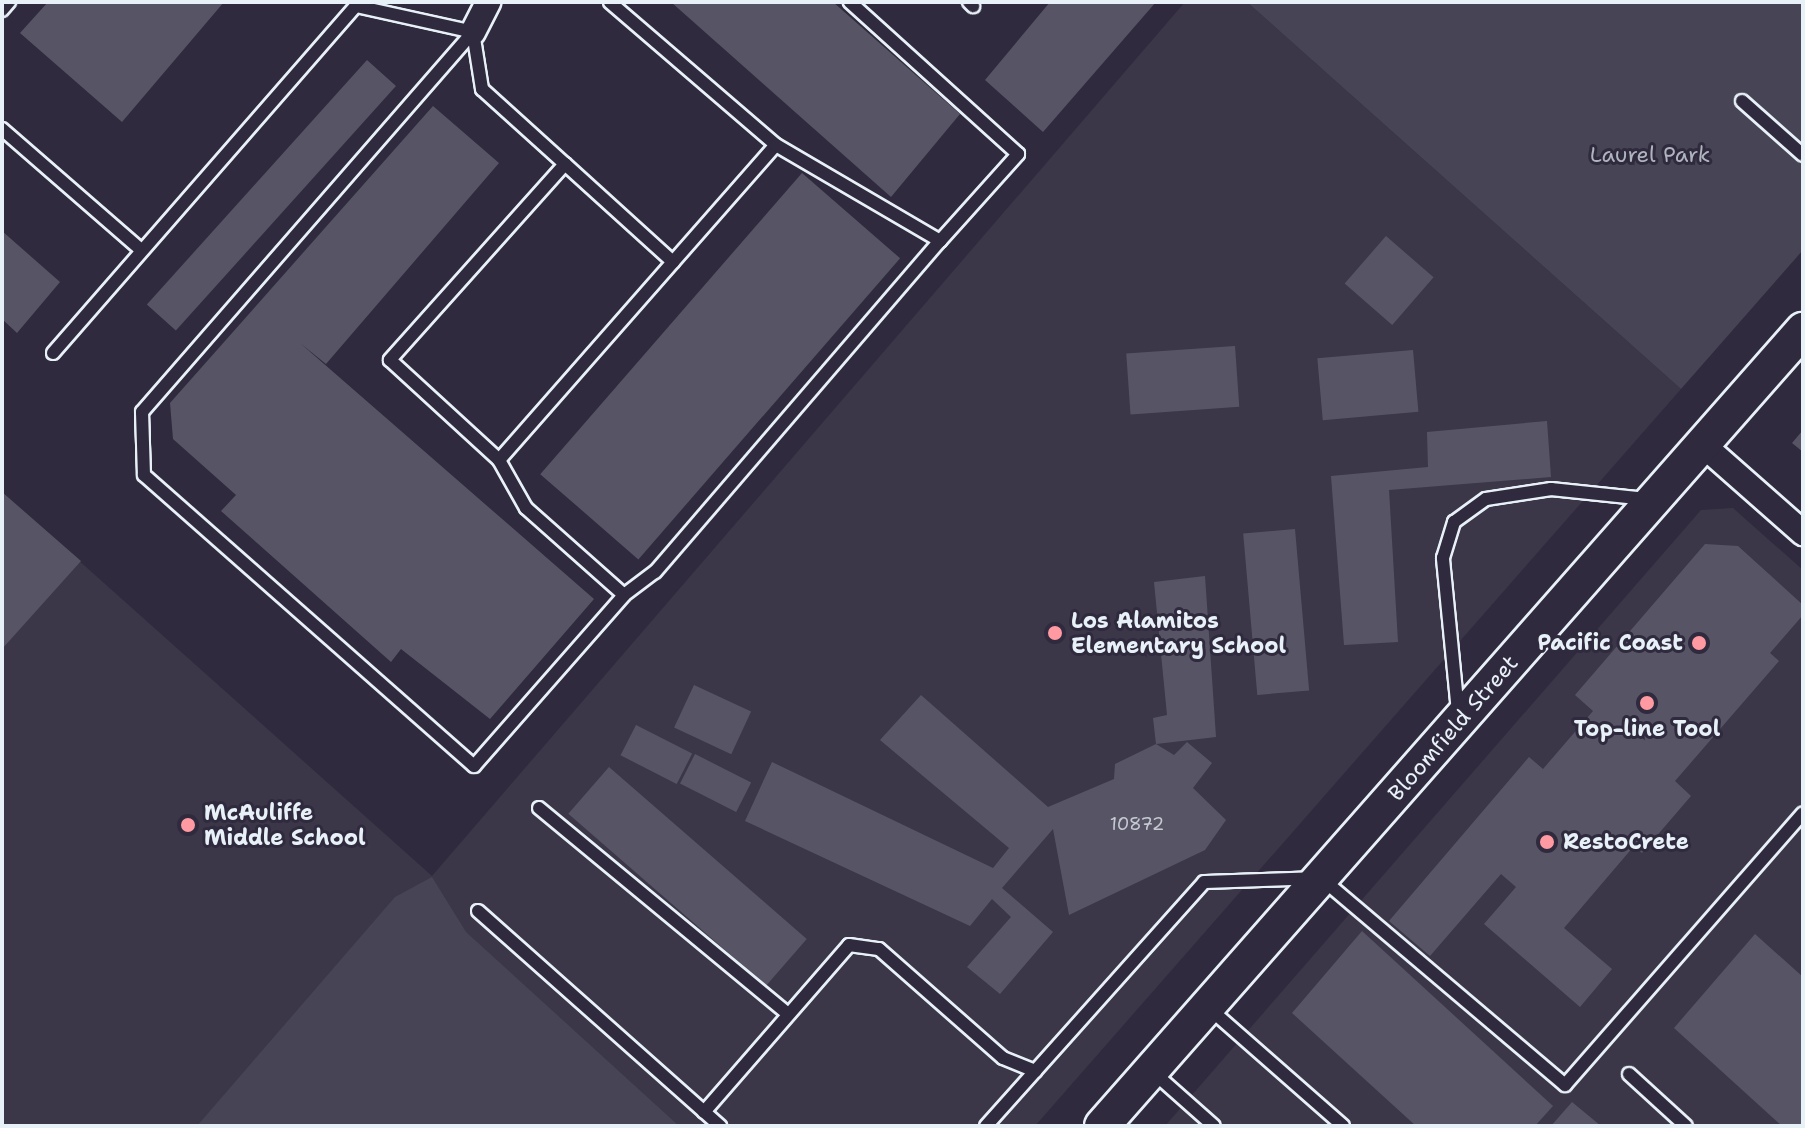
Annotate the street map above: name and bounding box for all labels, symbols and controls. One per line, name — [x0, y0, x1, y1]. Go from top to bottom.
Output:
park label: Laurel Park — [1590, 142, 1710, 168]
place label: Los Alamitos Elementary School — [1071, 607, 1286, 658]
marker: Los Alamitos Elementary School — [1046, 624, 1064, 642]
place label: Pacific Coast — [1538, 630, 1683, 656]
marker: Pacific Coast — [1690, 634, 1708, 652]
street label: Bloomfield Street — [1383, 650, 1523, 806]
marker: Top-line Tool — [1638, 694, 1656, 712]
place label: Top-line Tool — [1574, 716, 1720, 742]
place label: McAuliffe Middle School — [204, 799, 366, 850]
house number: 10872 — [1110, 813, 1164, 835]
marker: McAuliffe Middle School — [179, 816, 197, 834]
place label: RestoCrete — [1563, 829, 1689, 855]
marker: RestoCrete — [1538, 833, 1556, 851]

